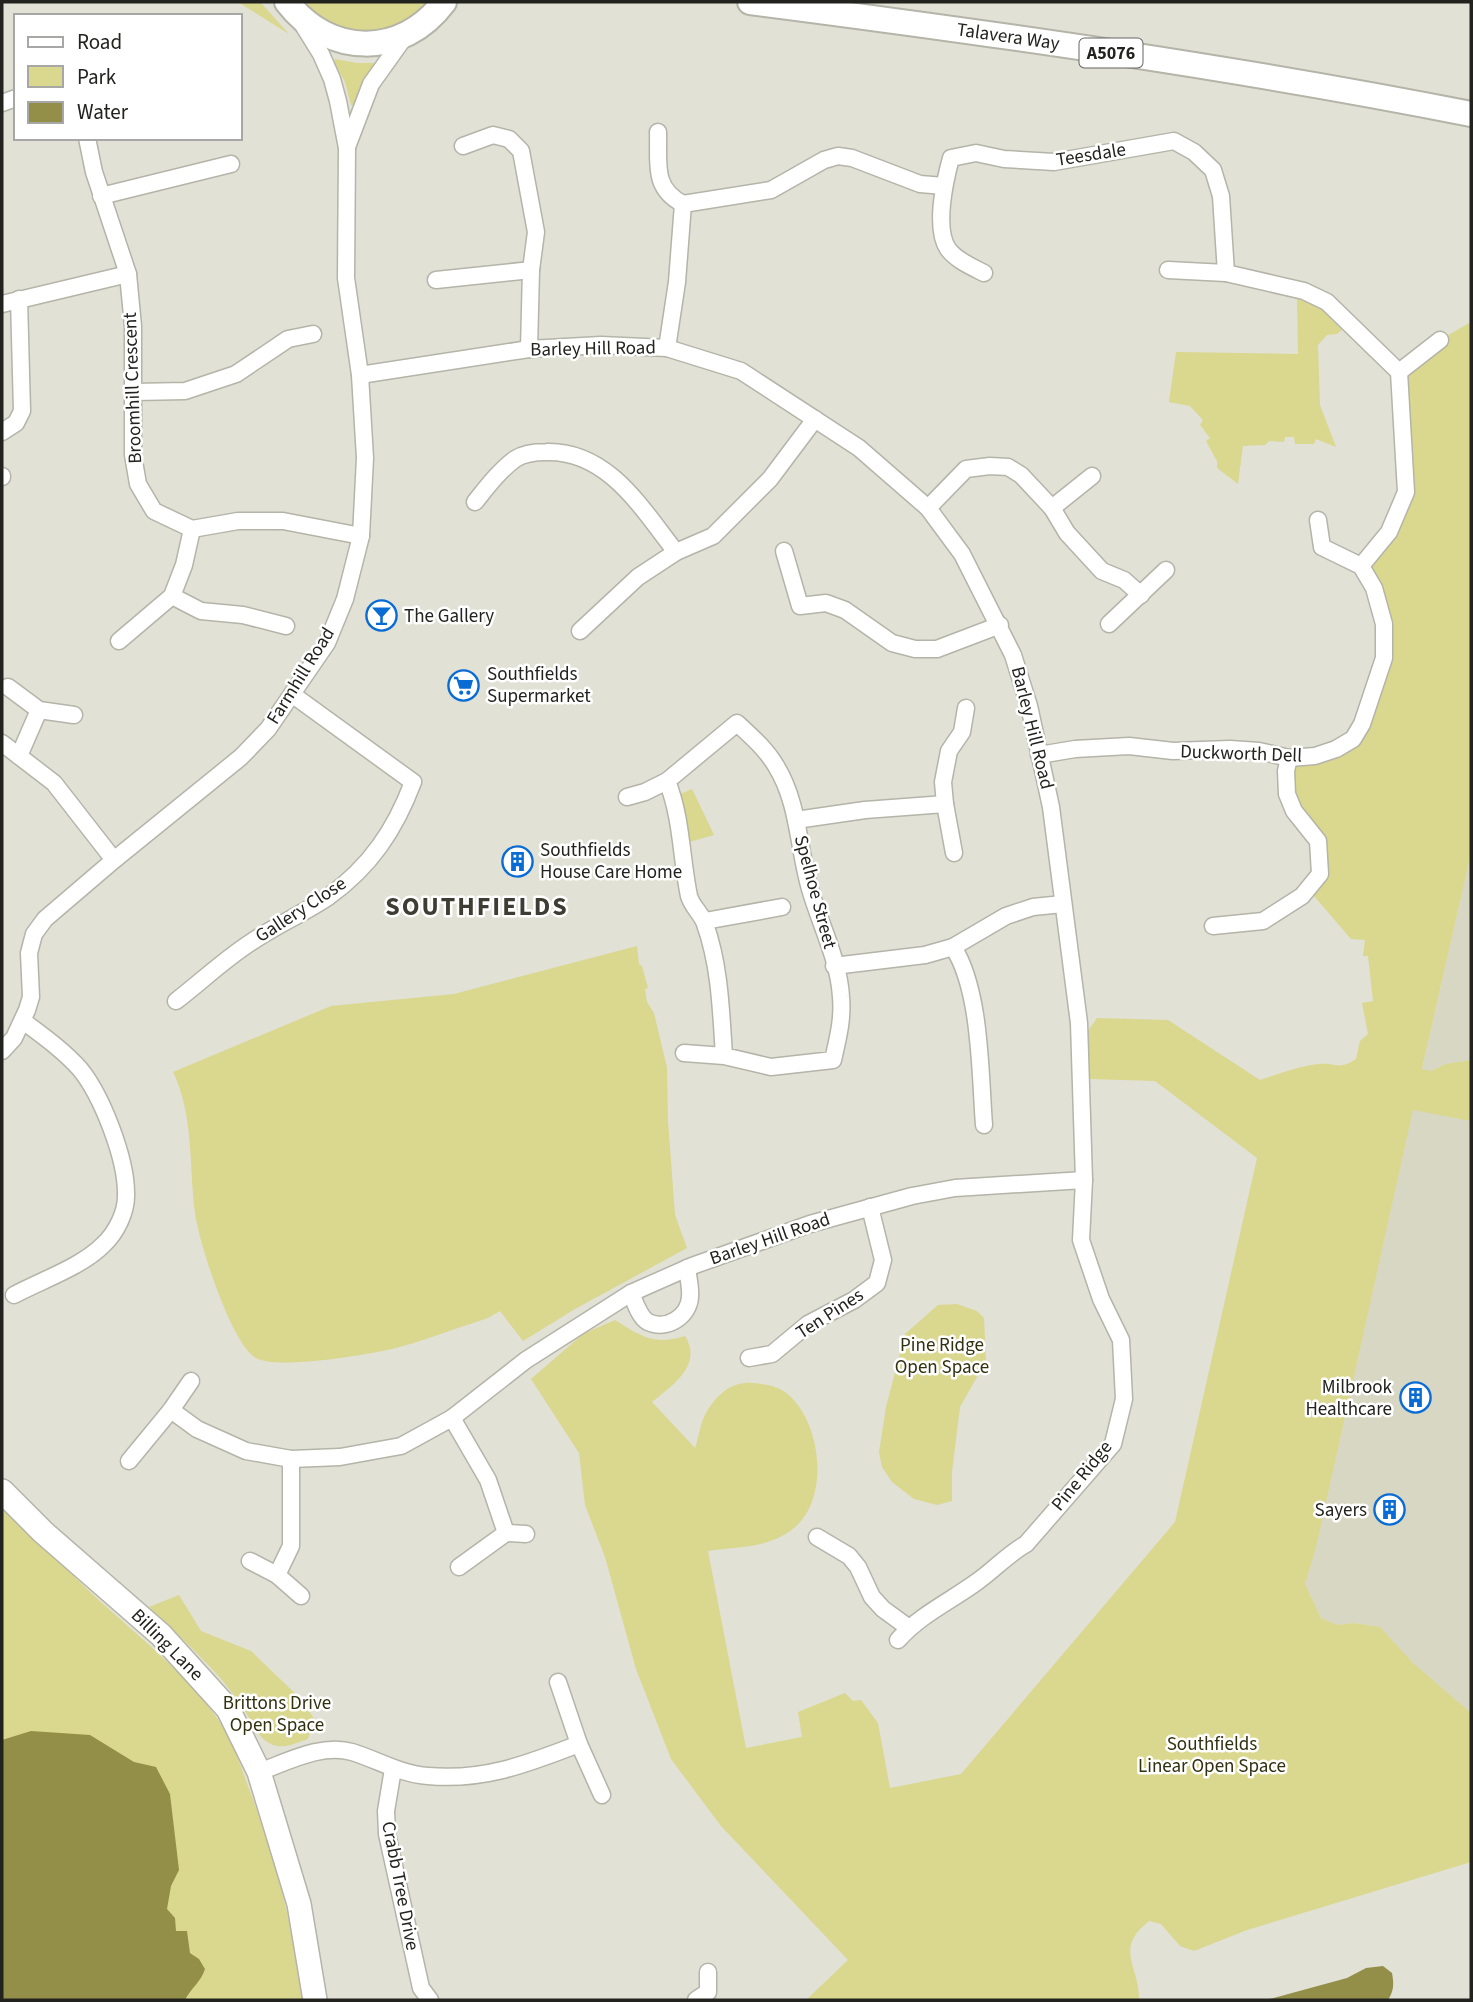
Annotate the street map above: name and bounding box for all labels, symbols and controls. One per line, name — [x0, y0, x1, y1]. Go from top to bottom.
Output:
legend — [14, 14, 242, 140]
street label: Talavera Way — [955, 16, 1061, 58]
text: Road — [77, 27, 122, 57]
road number: A5076 — [1080, 38, 1142, 68]
text: Park — [77, 62, 117, 92]
text: Water — [77, 97, 129, 127]
street label: Teesdale — [1054, 136, 1128, 174]
street label: Broomhill Crescent — [117, 311, 149, 464]
street label: Barley Hill Road — [530, 334, 656, 364]
bar icon: The Gallery — [364, 599, 398, 633]
place label: The Gallery — [404, 603, 494, 630]
street label: Farmhill Road — [260, 622, 342, 730]
place label: Southfields Supermarket — [487, 661, 591, 710]
street label: Barley Hill Road — [1004, 664, 1060, 792]
supermarket icon: Southfields Supermarket — [447, 668, 481, 702]
street label: Duckworth Dell — [1180, 738, 1303, 770]
street label: Spelhoe Street — [787, 832, 843, 952]
place label: Southfields House Care Home — [540, 837, 682, 886]
building icon: Southfields House Care Home — [500, 844, 534, 878]
street label: Gallery Close — [250, 870, 352, 950]
district label: SOUTHFIELDS — [385, 888, 569, 925]
street label: Barley Hill Road — [706, 1206, 834, 1272]
street label: Ten Pines — [791, 1282, 869, 1346]
park label: Pine Ridge Open Space — [895, 1332, 989, 1381]
place label: Milbrook Healthcare — [1305, 1374, 1393, 1423]
building icon: Milbrook Healthcare — [1398, 1381, 1432, 1415]
street label: Pine Ridge — [1045, 1435, 1119, 1517]
building icon: Sayers — [1373, 1493, 1407, 1527]
place label: Sayers — [1315, 1497, 1367, 1524]
street label: Billing Lane — [125, 1603, 209, 1687]
park label: Brittons Drive Open Space — [223, 1690, 331, 1739]
park label: Southfields Linear Open Space — [1138, 1731, 1286, 1780]
street label: Crabb Tree Drive — [374, 1819, 426, 1953]

